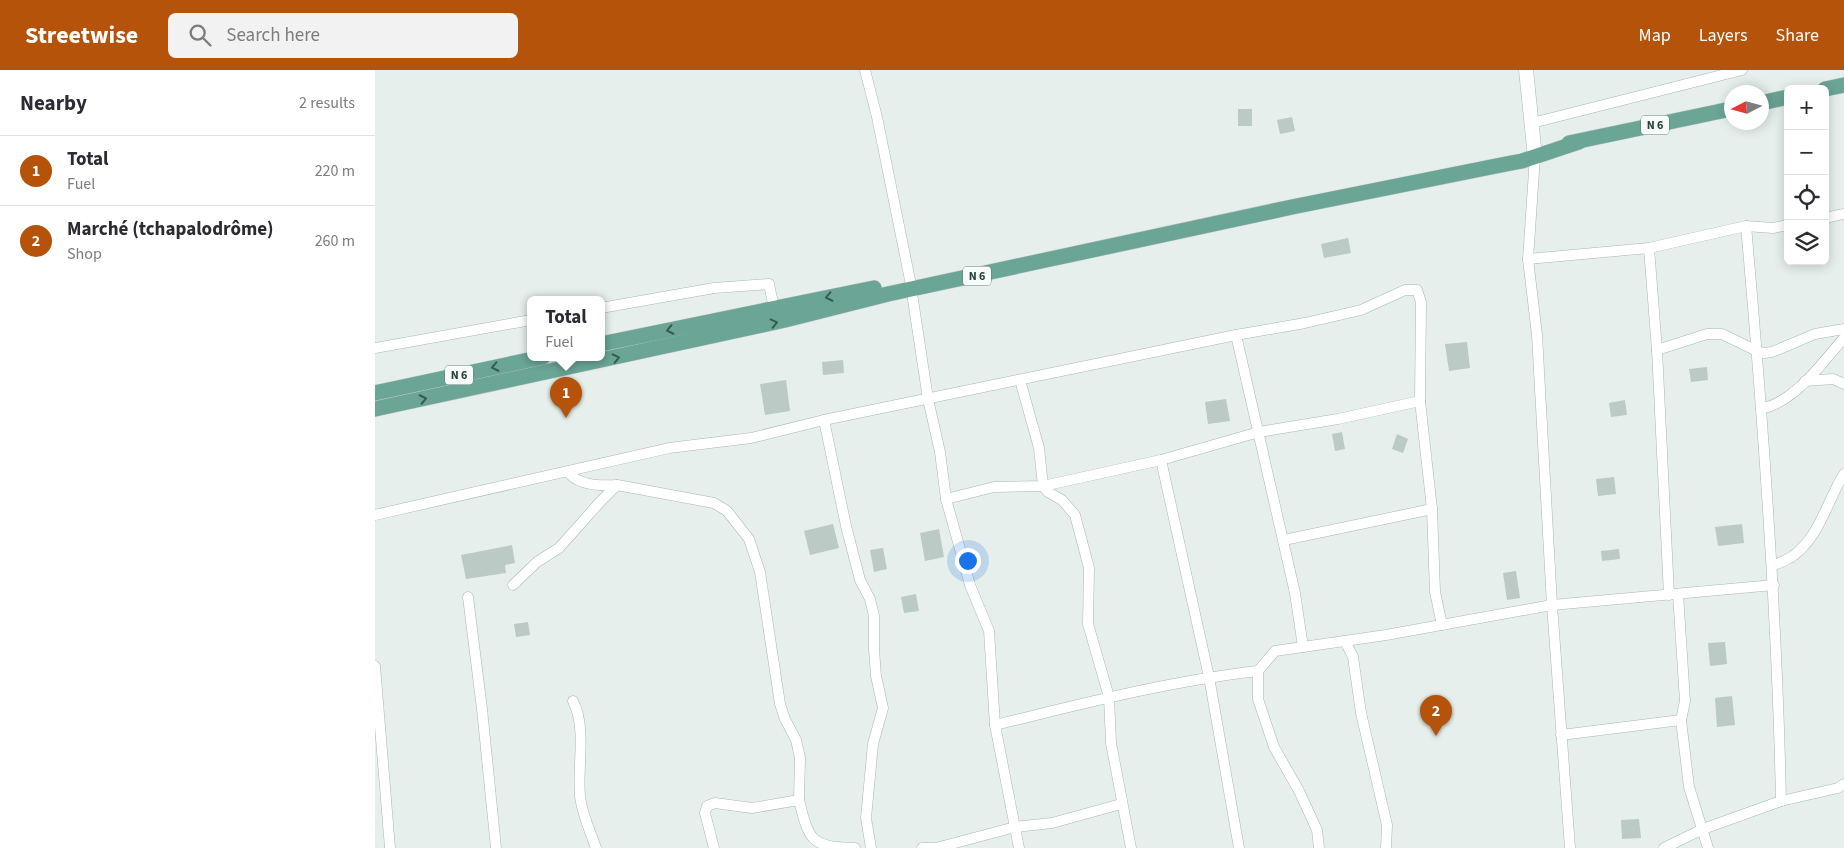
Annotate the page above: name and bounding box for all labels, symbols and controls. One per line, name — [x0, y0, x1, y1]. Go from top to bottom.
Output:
search box — [168, 13, 518, 58]
text: Streetwise — [25, 18, 138, 53]
icon: search — [186, 21, 214, 49]
text: Search here — [226, 22, 320, 49]
text: Map — [1639, 23, 1671, 48]
text: Layers — [1699, 23, 1748, 48]
text: Share — [1776, 23, 1819, 48]
north arrow — [1724, 85, 1769, 130]
map controls — [1784, 85, 1829, 265]
button: + — [1784, 85, 1829, 130]
text: Nearby — [20, 88, 87, 118]
text: 2 results — [299, 92, 355, 114]
road number: N 6 — [1641, 116, 1669, 134]
button: − — [1784, 130, 1829, 175]
text: Total — [67, 146, 109, 173]
text: 1 — [32, 160, 40, 182]
text: 220 m — [315, 160, 355, 182]
text: Fuel — [67, 173, 95, 195]
button: locate — [1784, 175, 1829, 220]
text: Marché (tchapalodrôme) — [67, 216, 274, 243]
button: layers — [1784, 220, 1829, 265]
text: 2 — [32, 230, 40, 252]
text: 260 m — [315, 230, 355, 252]
text: Shop — [67, 243, 102, 265]
road number: N 6 — [963, 267, 991, 286]
one-way arrow — [825, 291, 834, 302]
popup — [527, 296, 605, 361]
text: Total — [545, 304, 587, 331]
one-way arrow — [770, 318, 779, 329]
one-way arrow — [666, 324, 674, 335]
text: Fuel — [545, 331, 574, 353]
one-way arrow — [611, 353, 620, 364]
one-way arrow — [491, 361, 500, 372]
road number: N 6 — [445, 366, 473, 384]
pin: 1 — [550, 377, 582, 418]
one-way arrow — [418, 394, 427, 405]
your location — [955, 548, 981, 574]
pin: 2 — [1420, 695, 1452, 736]

